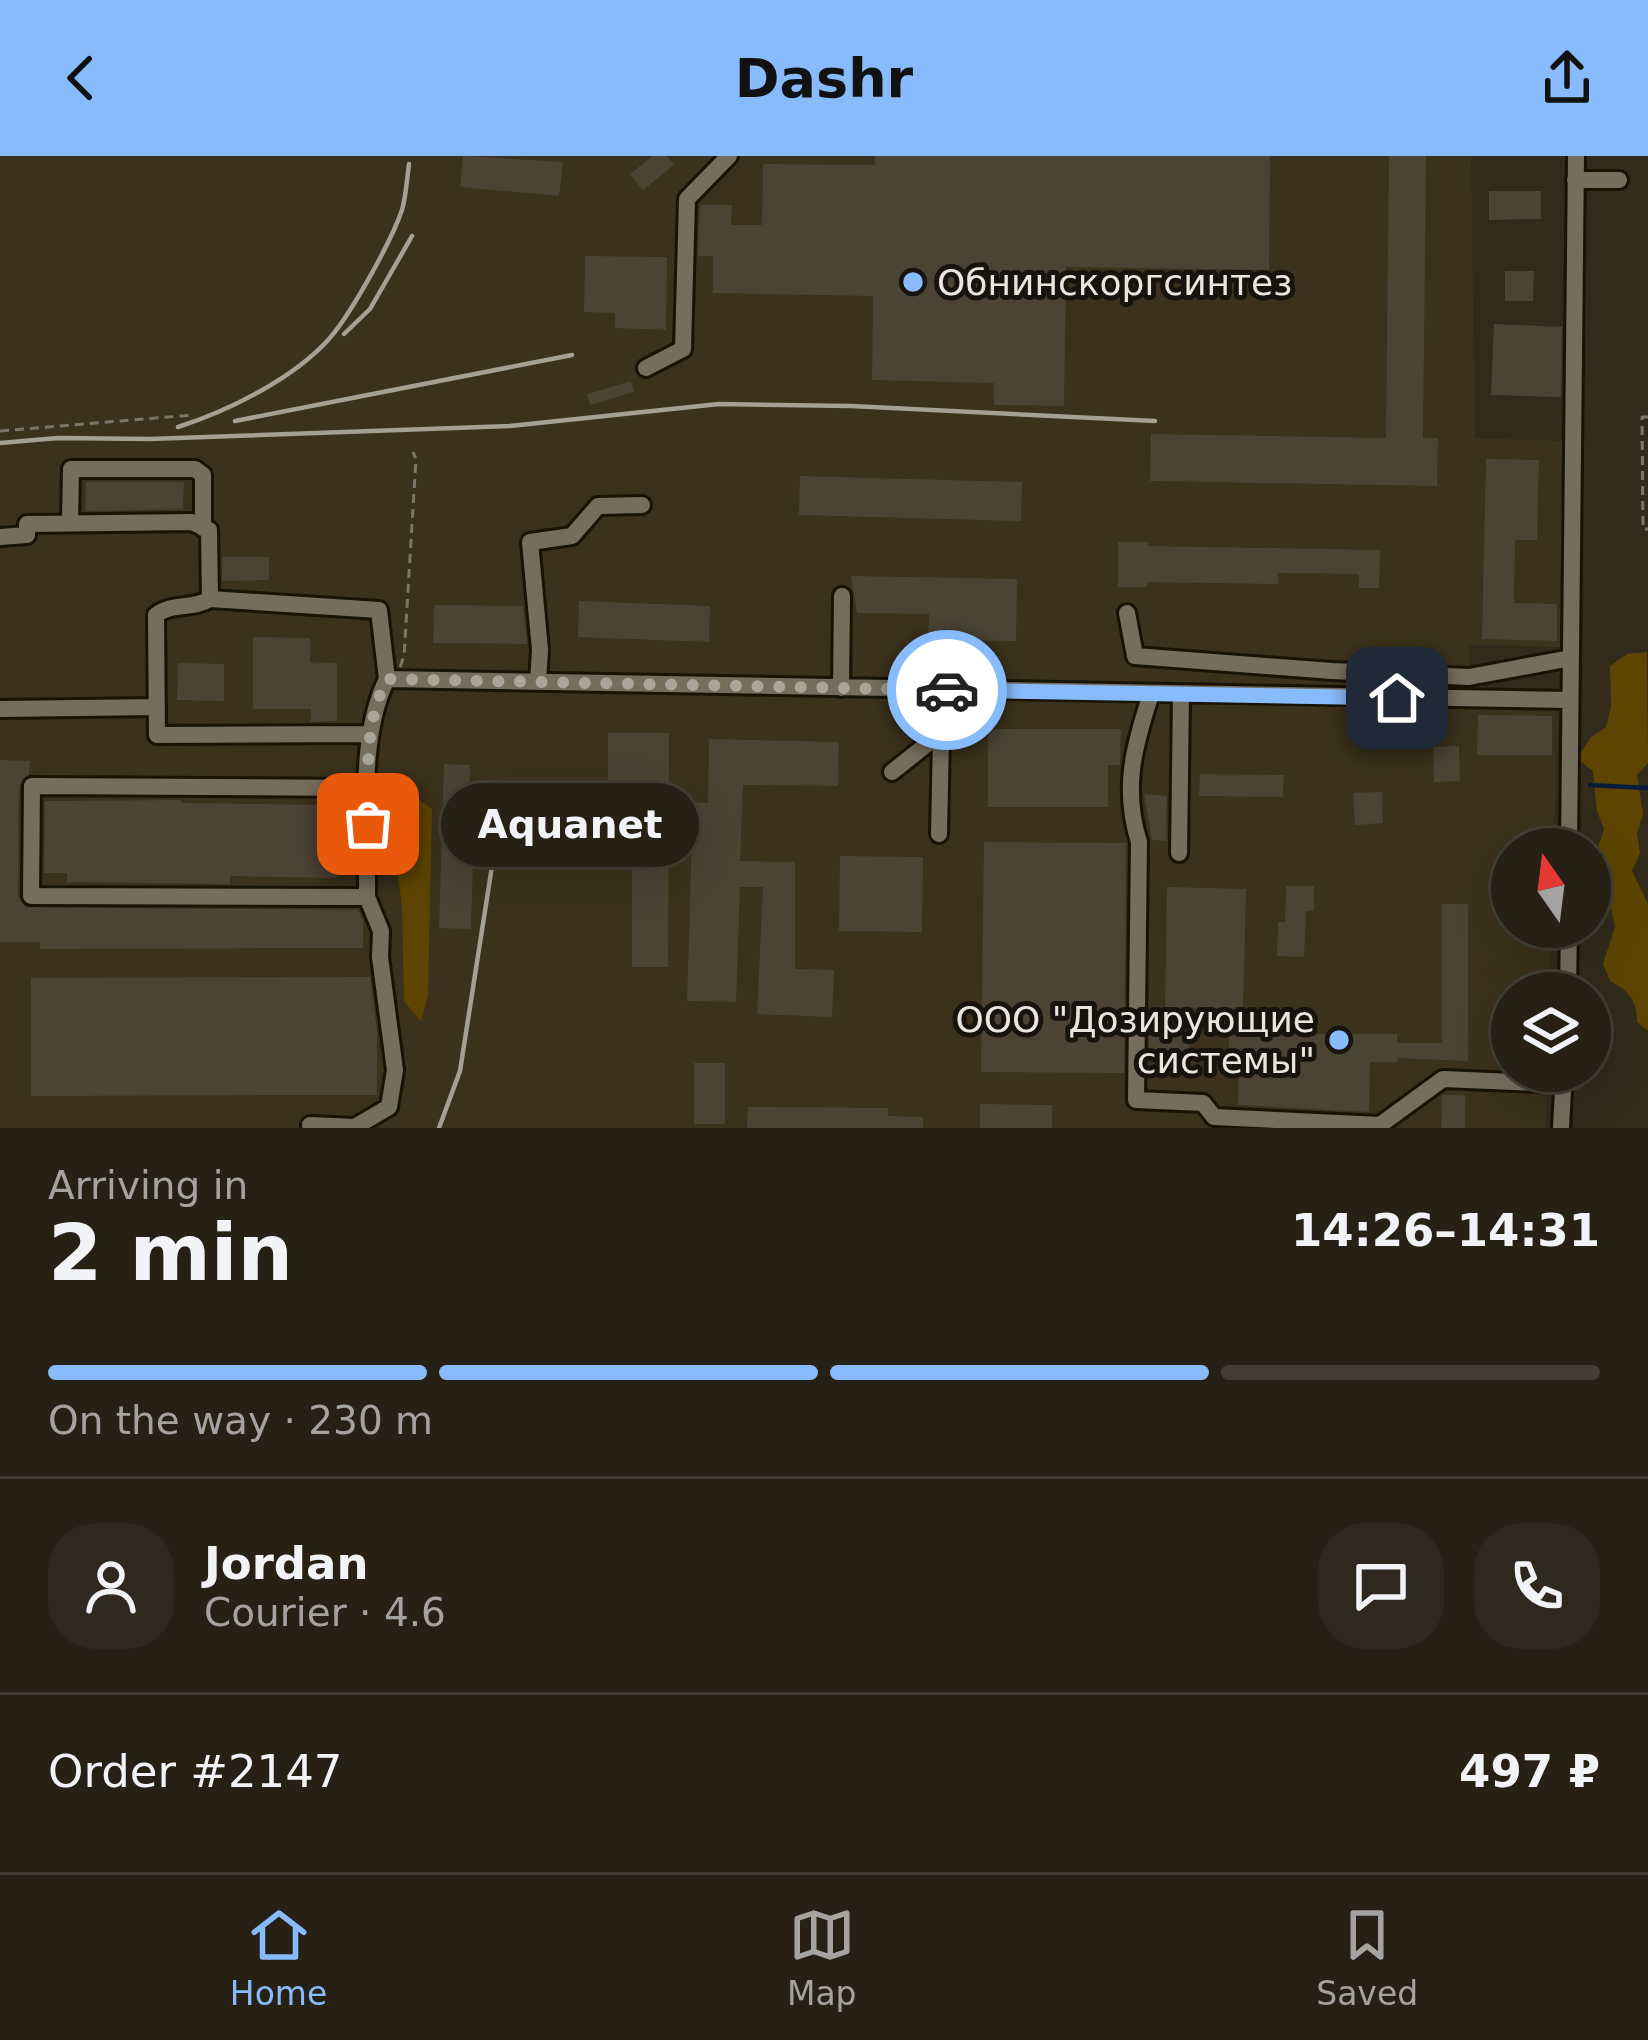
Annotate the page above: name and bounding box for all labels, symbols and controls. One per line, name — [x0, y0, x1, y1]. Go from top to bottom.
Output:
icon: back — [48, 45, 114, 111]
icon: share — [1534, 45, 1600, 111]
text: Dashr — [735, 47, 913, 110]
place label: Обнинскоргсинтез — [937, 262, 1292, 303]
marker: Обнинскоргсинтез — [900, 269, 926, 295]
courier — [887, 630, 1007, 750]
pin — [1346, 647, 1448, 749]
icon: car — [914, 657, 980, 723]
icon: home — [1364, 665, 1430, 731]
pin — [317, 773, 419, 875]
callout: Aquanet — [440, 782, 698, 866]
icon: bag — [335, 791, 401, 857]
text: Aquanet — [477, 802, 663, 847]
north arrow — [1491, 828, 1611, 948]
map controls — [1491, 828, 1611, 1092]
button: layers — [1491, 972, 1611, 1092]
place label: ООО "Дозирующие системы" — [955, 999, 1315, 1081]
marker: ООО "Дозирующие системы" — [1326, 1027, 1352, 1053]
text: Arriving in — [48, 1163, 248, 1208]
text: 14:26–14:31 — [1291, 1204, 1600, 1257]
text: 2 min — [48, 1208, 293, 1298]
text: On the way · 230 m — [48, 1398, 433, 1443]
button: person — [48, 1523, 174, 1649]
button: chat — [1318, 1523, 1444, 1649]
button: phone — [1474, 1523, 1600, 1649]
text: Jordan — [204, 1537, 368, 1590]
text: Courier · 4.6 — [204, 1590, 446, 1635]
text: Order #2147 — [48, 1745, 342, 1798]
text: 497 ₽ — [1459, 1745, 1600, 1798]
tab: Home — [230, 1902, 327, 2013]
tab: Map — [787, 1902, 857, 2013]
tab: Saved — [1316, 1902, 1418, 2013]

